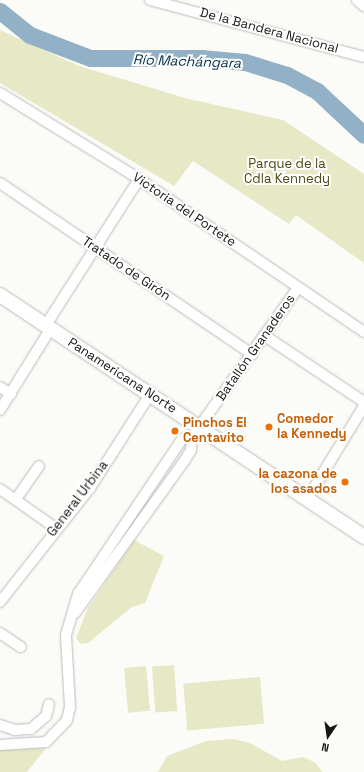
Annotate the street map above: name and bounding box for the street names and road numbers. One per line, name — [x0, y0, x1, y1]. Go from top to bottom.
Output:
street label: De la Bandera Nacional — [198, 5, 340, 57]
street label: Victoria del Portete — [129, 170, 239, 250]
street label: Tratado de Girón — [79, 234, 173, 304]
street label: Batallón Granaderos — [213, 292, 299, 404]
street label: Panamericana Norte — [65, 335, 179, 417]
street label: General Urbina — [44, 458, 112, 540]

